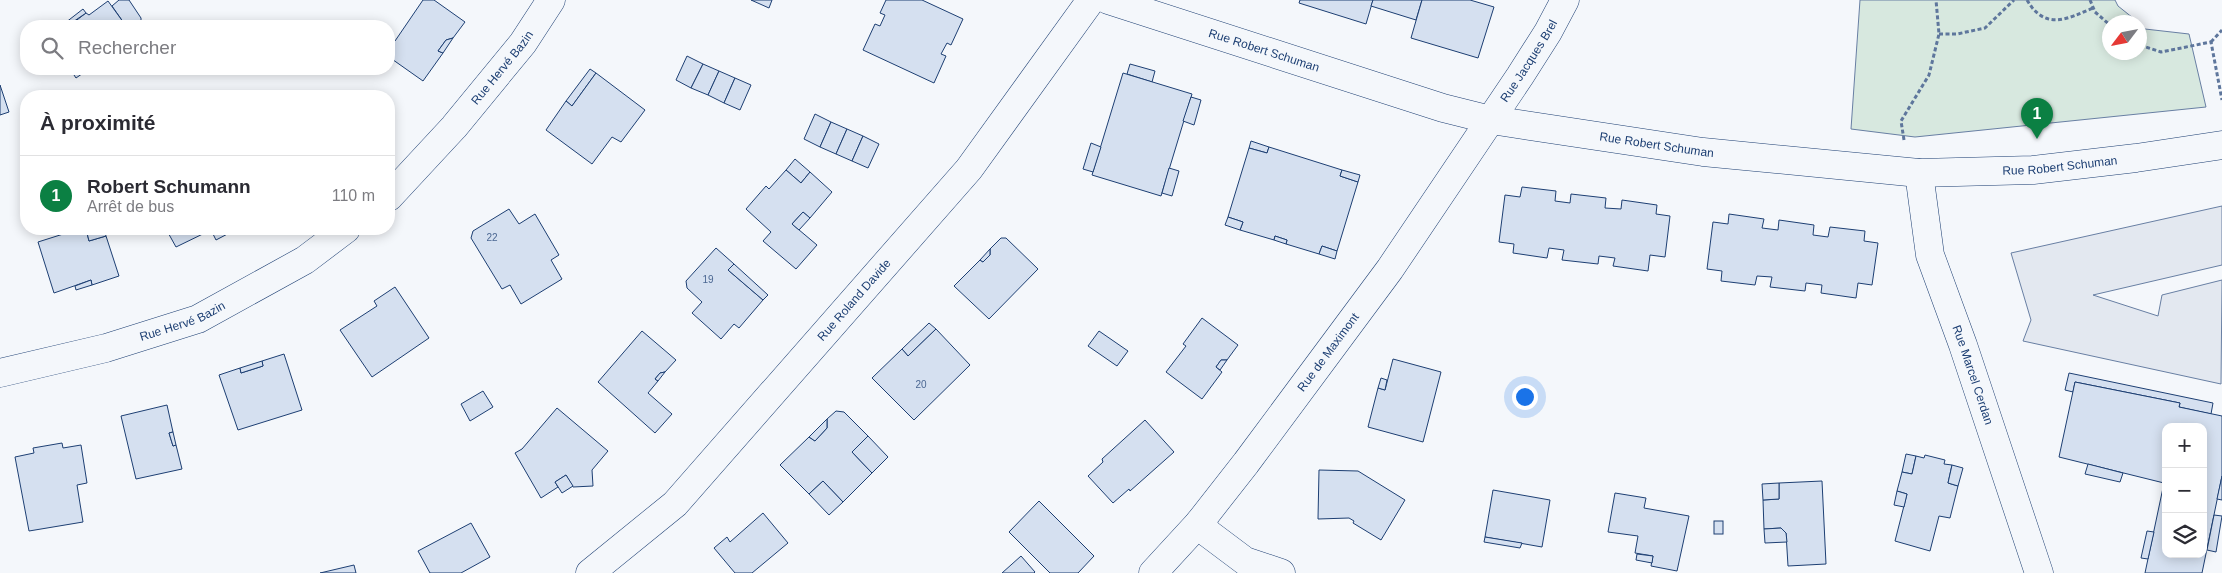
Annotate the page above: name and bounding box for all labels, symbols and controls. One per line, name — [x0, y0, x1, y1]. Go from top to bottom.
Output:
north arrow — [2102, 15, 2147, 60]
street label: Rue Jacques Brel — [1497, 17, 1560, 105]
search box — [20, 20, 395, 75]
street label: Rue Robert Schuman — [1207, 26, 1321, 75]
street label: Rue Hervé Bazin — [468, 28, 536, 107]
icon: search — [38, 34, 66, 62]
text: Rechercher — [78, 37, 176, 58]
pin: 1 — [2021, 98, 2053, 139]
text: À proximité — [40, 111, 156, 134]
street label: Rue Robert Schuman — [1598, 129, 1715, 160]
street label: Rue Robert Schuman — [2002, 153, 2118, 178]
text: Robert Schumann — [87, 176, 251, 197]
text: 1 — [52, 187, 60, 204]
text: 110 m — [332, 187, 375, 204]
text: Arrêt de bus — [87, 198, 174, 215]
house number: 22 — [486, 232, 498, 243]
street label: Rue Roland Davide — [814, 256, 894, 344]
house number: 19 — [702, 274, 714, 285]
street label: Rue Hervé Bazin — [138, 298, 228, 344]
street label: Rue de Maximont — [1294, 310, 1362, 394]
street label: Rue Marcel Cerdan — [1949, 323, 1996, 426]
house number: 20 — [915, 379, 927, 390]
your location — [1512, 384, 1538, 410]
map controls — [2162, 423, 2207, 558]
button: + — [2162, 423, 2207, 468]
button: − — [2162, 468, 2207, 513]
button: layers — [2162, 513, 2207, 558]

